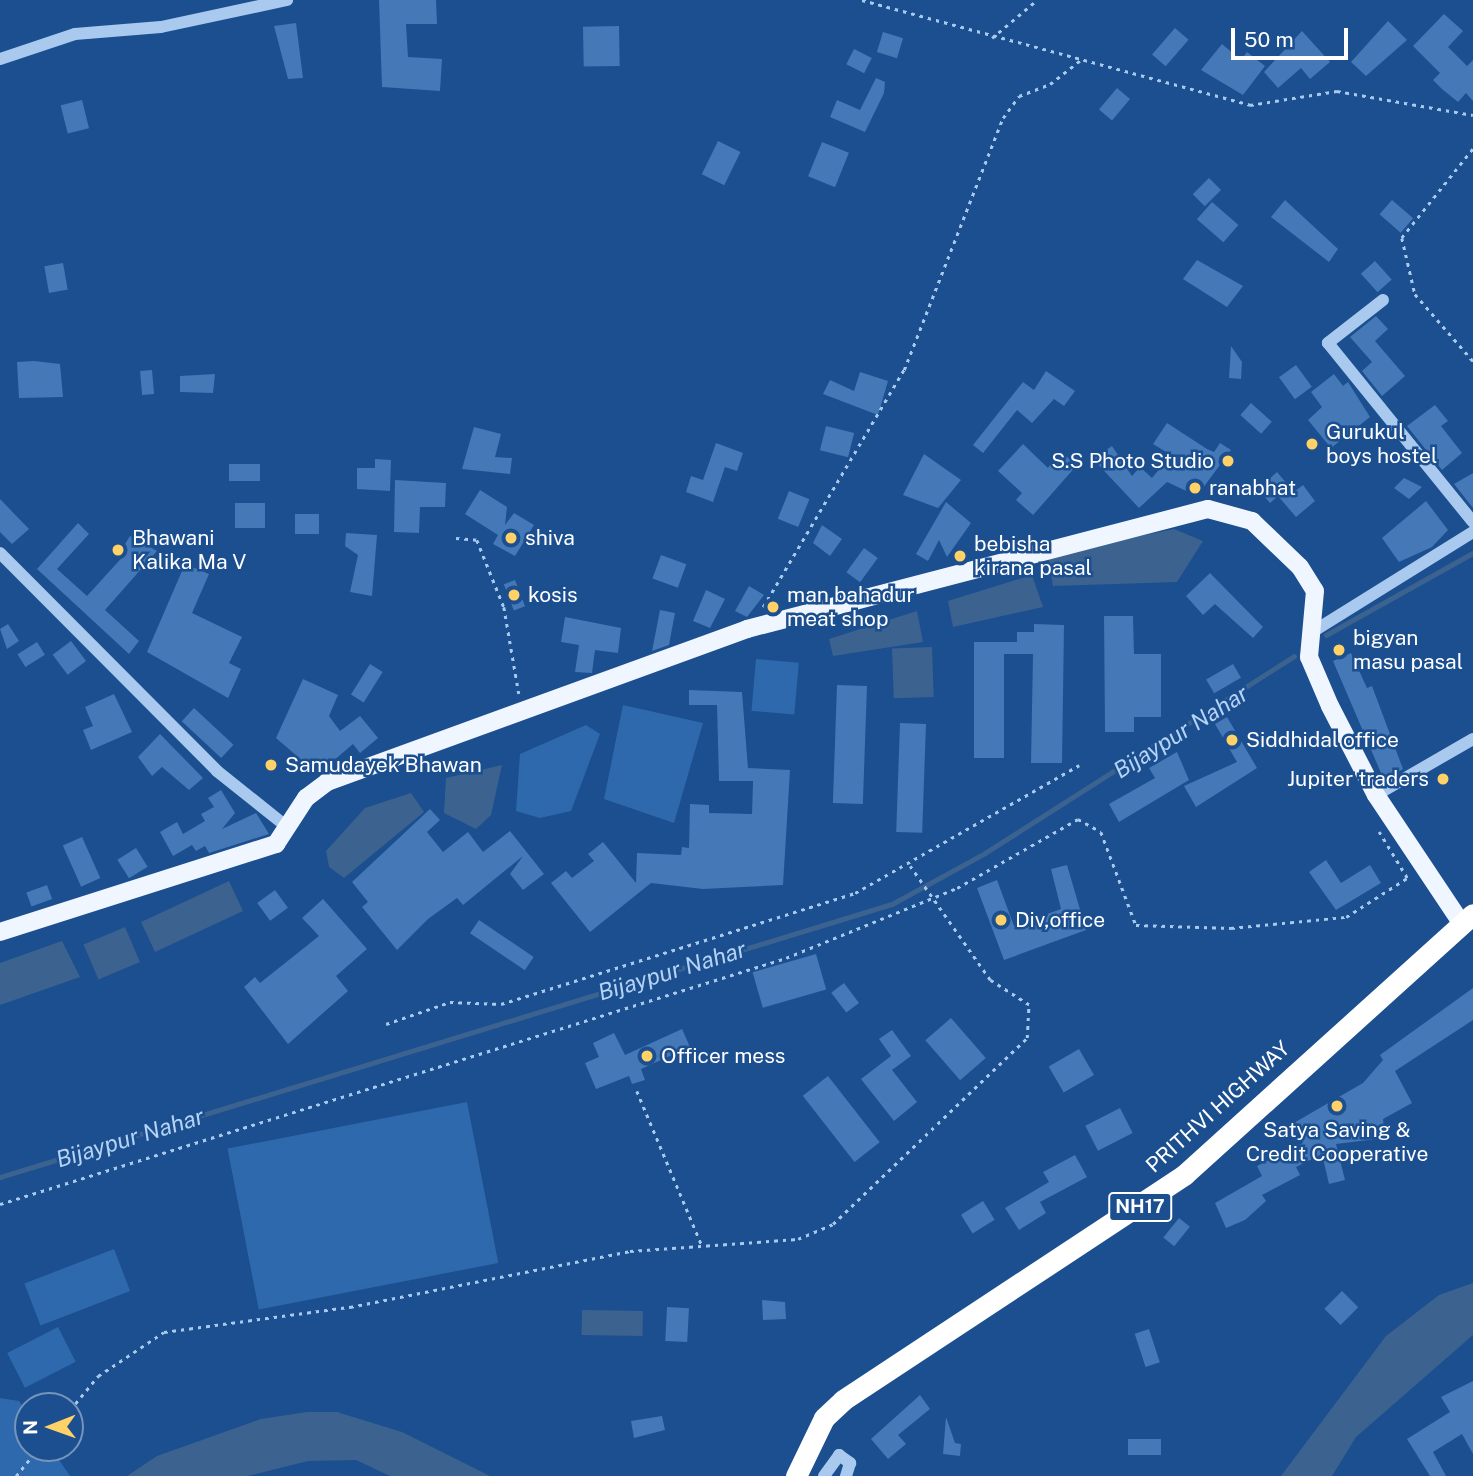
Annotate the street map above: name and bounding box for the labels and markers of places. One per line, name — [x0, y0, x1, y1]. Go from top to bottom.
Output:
place label: Gurukul boys hostel — [1326, 419, 1437, 469]
marker: Gurukul boys hostel — [1304, 436, 1320, 452]
place label: S.S Photo Studio — [1051, 448, 1214, 474]
marker: S.S Photo Studio — [1220, 453, 1236, 469]
place label: ranabhat — [1209, 475, 1296, 501]
marker: ranabhat — [1187, 480, 1203, 496]
place label: Bhawani Kalika Ma V — [132, 525, 247, 575]
place label: shiva — [525, 525, 575, 551]
marker: shiva — [503, 530, 519, 546]
place label: bebisha kirana pasal — [974, 531, 1092, 581]
marker: Bhawani Kalika Ma V — [110, 542, 126, 558]
marker: bebisha kirana pasal — [952, 548, 968, 564]
place label: kosis — [528, 582, 578, 608]
place label: man bahadur meat shop — [787, 582, 915, 632]
marker: kosis — [506, 587, 522, 603]
marker: man bahadur meat shop — [765, 599, 781, 615]
place label: bigyan masu pasal — [1353, 625, 1463, 675]
marker: bigyan masu pasal — [1331, 642, 1347, 658]
place label: Siddhidal office — [1246, 727, 1399, 753]
marker: Siddhidal office — [1224, 732, 1240, 748]
place label: Samudayek Bhawan — [285, 752, 482, 778]
marker: Samudayek Bhawan — [263, 757, 279, 773]
place label: Jupiter traders — [1287, 766, 1429, 792]
marker: Jupiter traders — [1435, 771, 1451, 787]
place label: Div,office — [1015, 907, 1105, 933]
marker: Div,office — [993, 912, 1009, 928]
place label: Officer mess — [661, 1043, 785, 1069]
marker: Officer mess — [639, 1048, 655, 1064]
marker: Satya Saving & Credit Cooperative — [1329, 1098, 1345, 1114]
place label: Satya Saving & Credit Cooperative — [1246, 1117, 1428, 1167]

